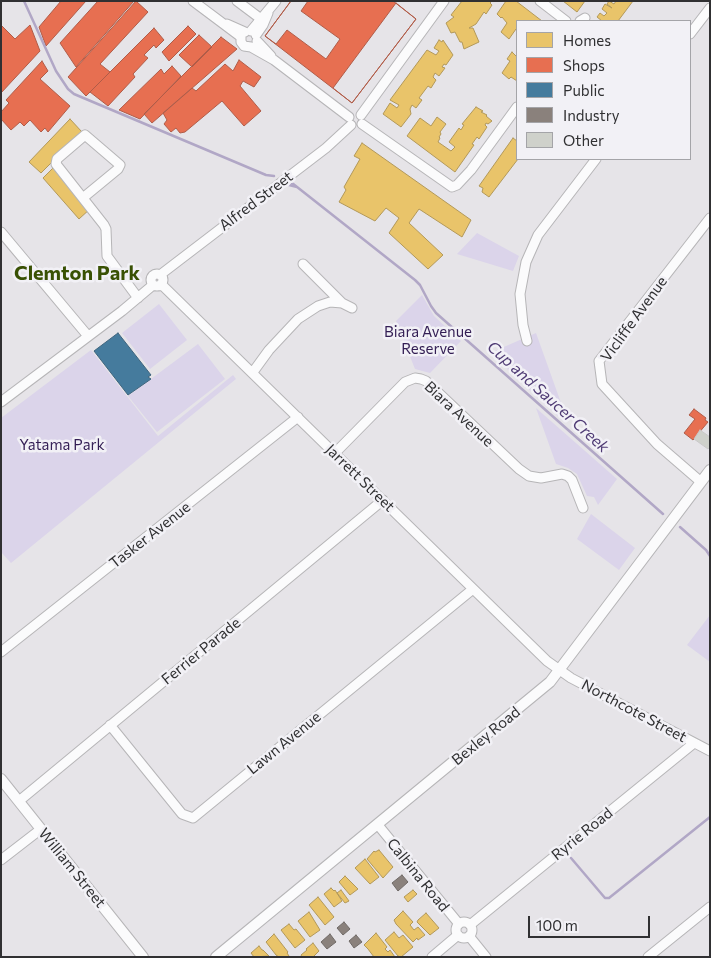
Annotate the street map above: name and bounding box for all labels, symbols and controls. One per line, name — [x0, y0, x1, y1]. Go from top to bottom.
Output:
legend — [516, 20, 691, 160]
text: Homes — [563, 31, 611, 49]
text: Shops — [563, 56, 605, 74]
text: Public — [563, 81, 605, 99]
text: Industry — [563, 106, 620, 124]
text: Other — [563, 131, 604, 149]
street label: Alfred Street — [216, 167, 296, 235]
district label: Clemton Park — [14, 261, 140, 285]
street label: Vicliffe Avenue — [597, 273, 671, 365]
park label: Biara Avenue Reserve — [384, 323, 472, 358]
water label: Cup and Saucer Creek — [483, 337, 613, 457]
street label: Biara Avenue — [421, 377, 497, 451]
park label: Yatama Park — [19, 436, 105, 454]
street label: Jarrett Street — [322, 441, 398, 515]
street label: Tasker Avenue — [106, 498, 194, 572]
street label: Ferrier Parade — [158, 614, 244, 688]
street label: Northcote Street — [578, 676, 690, 746]
street label: Bexley Road — [448, 703, 524, 769]
street label: Lawn Avenue — [243, 708, 325, 778]
street label: Ryrie Road — [548, 804, 616, 864]
street label: William Street — [35, 825, 109, 911]
street label: Calbina Road — [383, 835, 453, 915]
scale bar — [531, 906, 654, 938]
text: 100 m — [536, 916, 578, 934]

